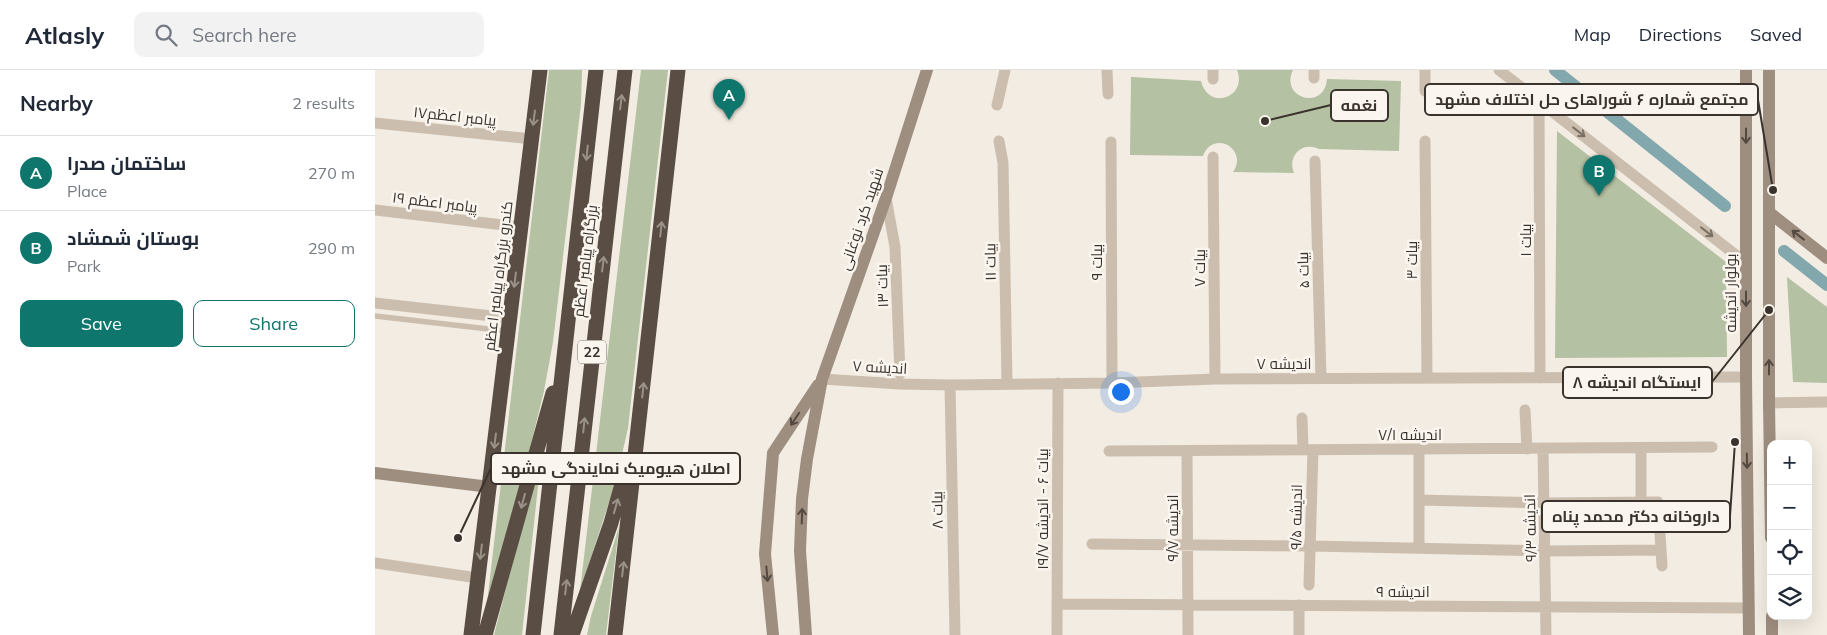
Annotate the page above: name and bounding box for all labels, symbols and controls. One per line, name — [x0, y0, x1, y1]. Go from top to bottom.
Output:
search box — [134, 12, 484, 57]
text: Atlasly — [25, 20, 104, 50]
icon: search — [152, 21, 180, 49]
text: Search here — [192, 23, 297, 47]
text: Map — [1574, 23, 1611, 46]
text: Directions — [1639, 23, 1722, 46]
text: Saved — [1750, 23, 1802, 46]
pin: A — [713, 79, 745, 120]
callout: مجتمع شماره ۶ شوراهای حل اختلاف مشهد — [1425, 84, 1758, 115]
text: مجتمع شماره ۶ شوراهای حل اختلاف مشهد — [1435, 89, 1749, 110]
text: Nearby — [20, 90, 93, 116]
callout: نغمه — [1331, 90, 1388, 121]
text: 2 results — [292, 93, 355, 113]
one-way arrow — [616, 94, 626, 110]
text: نغمه — [1341, 95, 1377, 115]
street label: پیامبر اعظم۱۷ — [412, 102, 497, 131]
one-way arrow — [529, 110, 539, 126]
one-way arrow — [1572, 127, 1585, 138]
one-way arrow — [1741, 128, 1751, 144]
one-way arrow — [582, 145, 592, 161]
text: ساختمان صدرا — [67, 151, 186, 175]
pin: B — [1583, 155, 1615, 196]
text: A — [30, 163, 42, 183]
text: 270 m — [308, 163, 355, 183]
street label: شهید کرد نوغانی — [835, 165, 888, 273]
text: Place — [67, 181, 107, 201]
street label: پیامبر اعظم ۱۹ — [391, 187, 479, 218]
street label: کندرو بزرگراه پیامبر اعظم — [479, 200, 518, 352]
street label: بزرگراه پیامبر اعظم — [569, 204, 602, 318]
one-way arrow — [656, 221, 666, 237]
street label: بیات ۱ — [1516, 223, 1535, 257]
text: بوستان شمشاد — [67, 226, 199, 250]
one-way arrow — [1700, 227, 1713, 238]
one-way arrow — [1792, 230, 1805, 241]
text: B — [30, 238, 42, 258]
text: 290 m — [308, 238, 355, 258]
street label: بیات ۳ — [1402, 241, 1421, 279]
street label: بیات ۱۱ — [980, 243, 1000, 281]
street label: بیات ۹ — [1087, 244, 1106, 280]
street label: بیات ۷ — [1190, 249, 1209, 287]
street label: بیات ۵ — [1293, 251, 1313, 289]
street label: بولوار اندیشه — [1721, 253, 1740, 333]
text: Park — [67, 256, 101, 276]
one-way arrow — [598, 256, 608, 272]
street label: بیات ۱۳ — [872, 264, 892, 308]
one-way arrow — [510, 271, 520, 287]
one-way arrow — [1741, 290, 1751, 306]
button: Save — [20, 300, 183, 347]
button: Share — [193, 300, 355, 347]
road number: 22 — [578, 340, 606, 364]
street label: اندیشه ۷ — [1257, 354, 1311, 373]
street label: اندیشه ۷ — [852, 356, 908, 378]
one-way arrow — [1764, 359, 1774, 375]
callout: ایستگاه اندیشه ۸ — [1563, 367, 1712, 398]
text: ایستگاه اندیشه ۸ — [1572, 372, 1702, 392]
your location — [1108, 379, 1134, 405]
one-way arrow — [638, 383, 648, 399]
one-way arrow — [790, 412, 800, 426]
one-way arrow — [579, 417, 589, 433]
street label: اندیشه ۷/۱ — [1378, 425, 1442, 444]
one-way arrow — [490, 433, 500, 449]
map controls — [1767, 440, 1812, 620]
button: + — [1767, 440, 1812, 485]
street label: بیات ۶ - اندیشه ۱۹/۷ — [1033, 448, 1052, 570]
one-way arrow — [1742, 452, 1752, 469]
callout: اصلان هیومیک نمایندگی مشهد — [491, 453, 740, 484]
text: اصلان هیومیک نمایندگی مشهد — [501, 458, 731, 478]
street label: اندیشه ۹/۵ — [1286, 484, 1306, 550]
button: − — [1767, 485, 1812, 530]
street label: بیات ۸ — [927, 491, 947, 529]
one-way arrow — [517, 492, 527, 508]
street label: اندیشه ۹/۳ — [1520, 494, 1540, 562]
street label: اندیشه ۹/۷ — [1163, 495, 1182, 562]
one-way arrow — [611, 498, 621, 514]
callout: داروخانه دکتر محمد پناه — [1542, 501, 1730, 532]
text: داروخانه دکتر محمد پناه — [1552, 506, 1720, 528]
one-way arrow — [797, 509, 806, 525]
button: locate — [1767, 530, 1812, 575]
one-way arrow — [476, 544, 486, 560]
one-way arrow — [618, 561, 628, 577]
one-way arrow — [762, 566, 772, 582]
button: layers — [1767, 575, 1812, 620]
one-way arrow — [561, 579, 571, 595]
street label: اندیشه ۹ — [1376, 582, 1430, 601]

